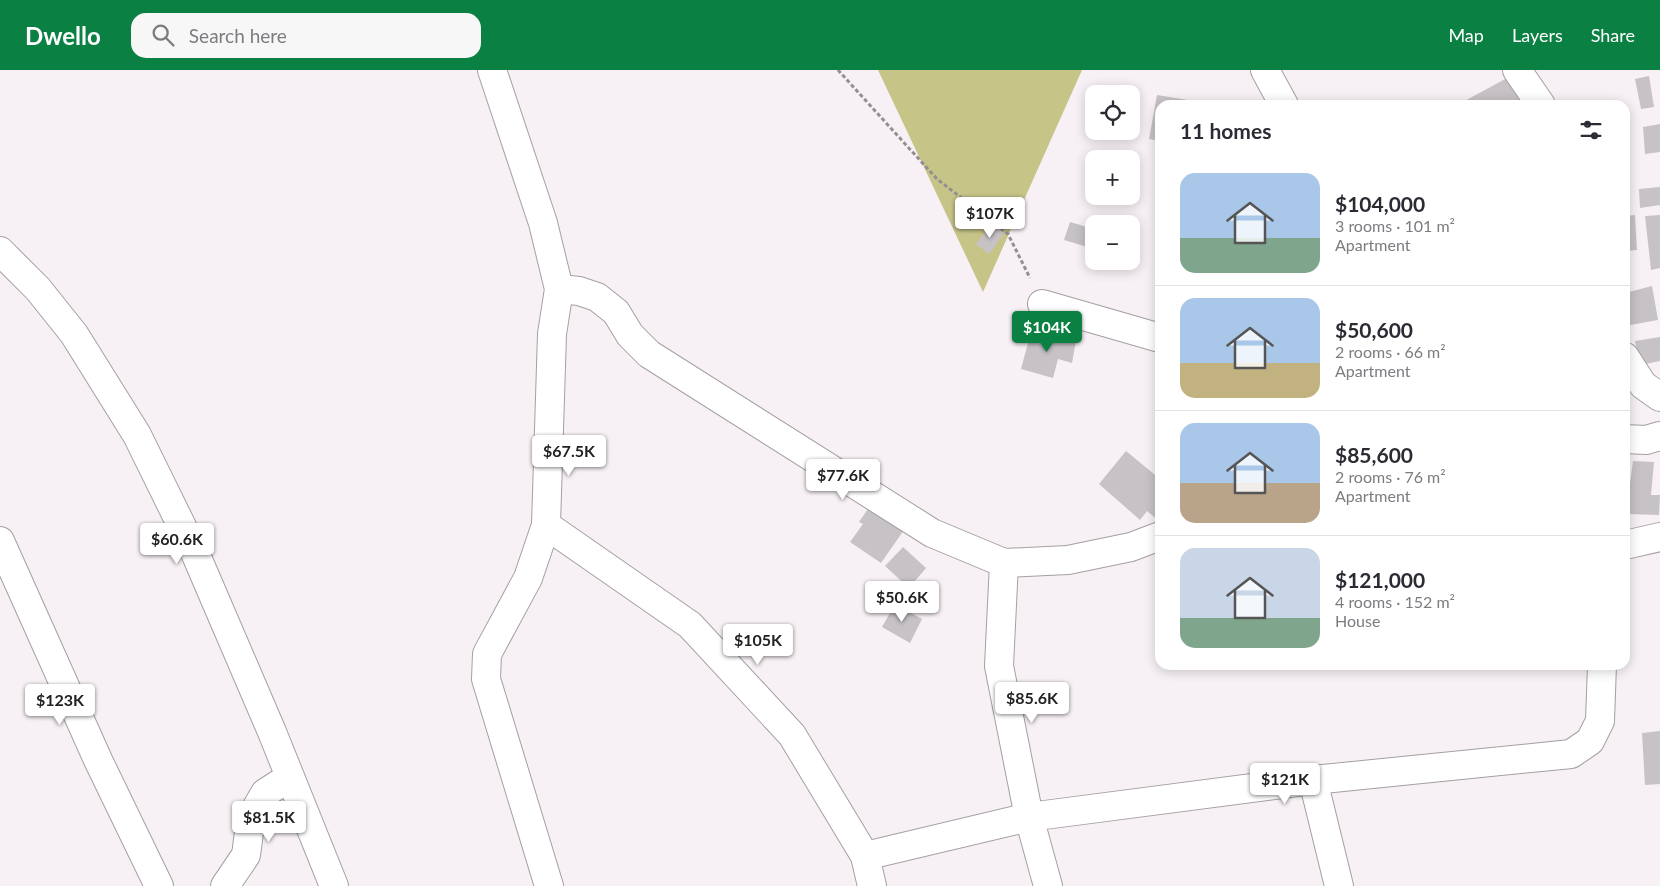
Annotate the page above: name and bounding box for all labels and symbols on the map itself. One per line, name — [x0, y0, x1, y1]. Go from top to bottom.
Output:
pin: $107K — [955, 196, 1025, 239]
pin: $104K — [1012, 310, 1082, 353]
pin: $67.5K — [528, 434, 610, 477]
pin: $77.6K — [802, 458, 884, 501]
pin: $60.6K — [136, 522, 218, 565]
pin: $50.6K — [861, 580, 943, 623]
pin: $105K — [723, 624, 793, 666]
pin: $85.6K — [991, 682, 1073, 724]
pin: $123K — [25, 684, 95, 726]
pin: $121K — [1250, 762, 1320, 805]
pin: $81.5K — [228, 800, 310, 843]

